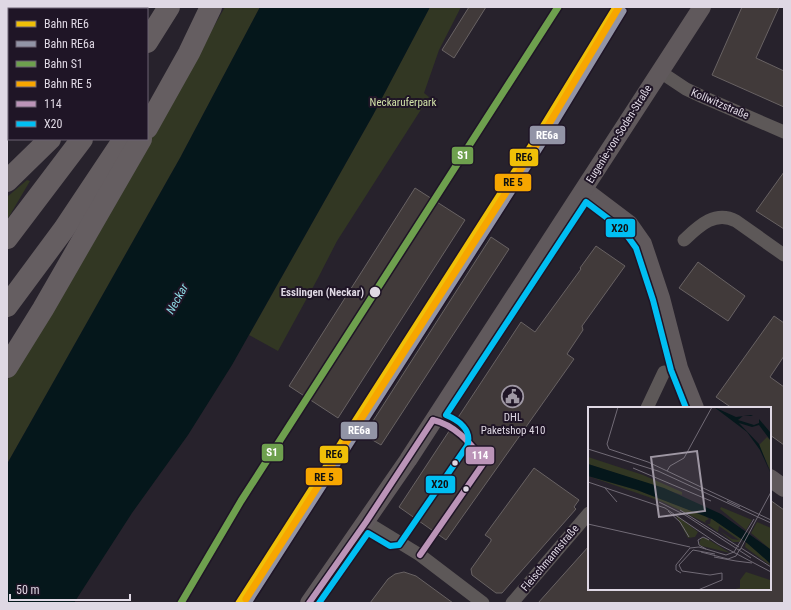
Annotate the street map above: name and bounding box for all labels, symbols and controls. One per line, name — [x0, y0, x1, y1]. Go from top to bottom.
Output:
legend — [8, 8, 148, 140]
text: Bahn RE6 — [44, 17, 89, 31]
text: Bahn RE6a — [44, 37, 95, 51]
text: Bahn S1 — [44, 57, 83, 71]
text: Bahn RE 5 — [44, 77, 92, 91]
street label: Eugenie-von-Soden-Straße — [583, 82, 655, 186]
street label: Kollwitzstraße — [689, 86, 751, 122]
park label: Neckaruferpark — [370, 96, 436, 109]
text: 114 — [44, 97, 62, 111]
text: X20 — [44, 117, 63, 131]
line badge: RE6a — [529, 125, 566, 145]
text: RE6a — [536, 129, 558, 142]
line badge: S1 — [451, 146, 474, 165]
line badge: RE6 — [509, 148, 539, 167]
text: S1 — [457, 149, 469, 162]
text: RE6 — [515, 151, 533, 164]
line badge: RE 5 — [494, 173, 532, 192]
text: RE 5 — [503, 176, 523, 189]
line badge: X20 — [605, 218, 636, 238]
text: X20 — [611, 222, 629, 235]
water label: Neckar — [163, 281, 191, 317]
marker: Esslingen (Neckar) — [368, 285, 382, 299]
place label: Esslingen (Neckar) — [281, 286, 364, 299]
public building icon: DHL Paketshop 410 — [500, 384, 526, 410]
inset map — [588, 407, 771, 590]
place label: DHL Paketshop 410 — [481, 411, 545, 437]
line badge: RE6a — [340, 421, 378, 440]
text: RE6a — [348, 424, 370, 437]
line badge: S1 — [261, 443, 284, 462]
line badge: RE6 — [319, 445, 349, 464]
text: S1 — [266, 446, 278, 459]
line badge: 114 — [465, 446, 495, 465]
text: RE6 — [325, 448, 343, 461]
text: 114 — [472, 449, 489, 462]
unlabelled marker — [450, 458, 460, 468]
line badge: RE 5 — [305, 467, 343, 486]
text: RE 5 — [314, 471, 334, 484]
line badge: X20 — [425, 475, 456, 494]
text: X20 — [431, 478, 449, 491]
unlabelled marker — [461, 484, 471, 494]
street label: Fleischmannstraße — [518, 522, 582, 594]
scale bar — [10, 576, 130, 602]
text: 50 m — [16, 583, 40, 597]

